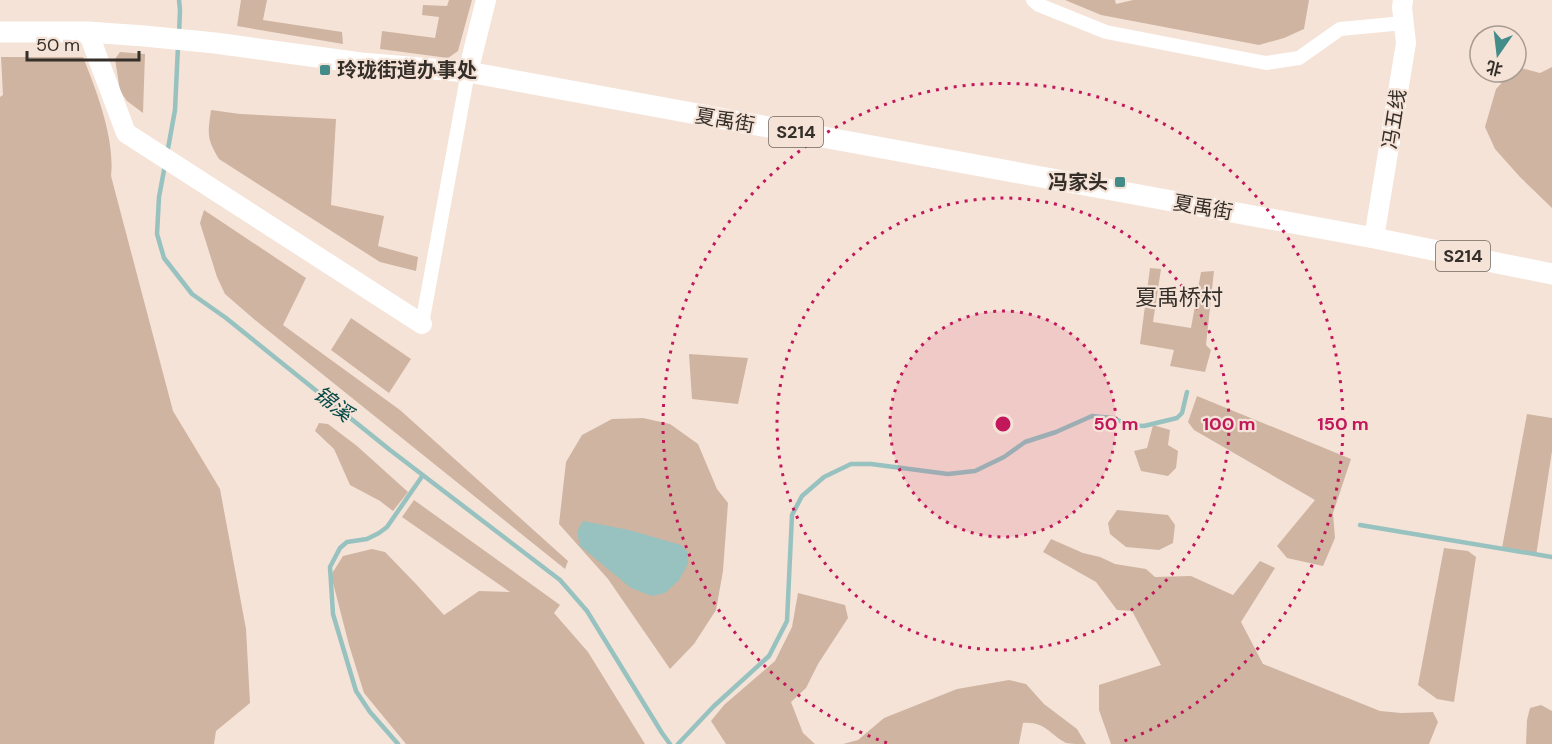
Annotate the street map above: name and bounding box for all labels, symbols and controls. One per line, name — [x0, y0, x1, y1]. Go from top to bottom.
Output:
scale bar — [27, 24, 140, 62]
north arrow — [1468, 24, 1528, 84]
text: 50 m — [36, 33, 80, 57]
text: 北 — [1484, 56, 1505, 80]
place label: 玲珑街道办事处 — [337, 57, 477, 83]
marker: 玲珑街道办事处 — [318, 63, 332, 77]
street label: 冯五线 — [1376, 87, 1412, 151]
street label: 夏禹街 — [693, 102, 757, 138]
road number: S214 — [769, 117, 823, 147]
place label: 冯家头 — [1048, 169, 1108, 195]
marker: 冯家头 — [1113, 175, 1127, 189]
street label: 夏禹街 — [1171, 189, 1235, 225]
road number: S214 — [1436, 241, 1490, 271]
district label: 夏禹桥村 — [1135, 283, 1223, 312]
water label: 锦溪 — [308, 380, 360, 429]
text: 50 m — [1093, 412, 1139, 436]
text: 100 m — [1202, 412, 1256, 436]
text: 150 m — [1317, 412, 1369, 436]
centre of rings — [993, 414, 1013, 434]

